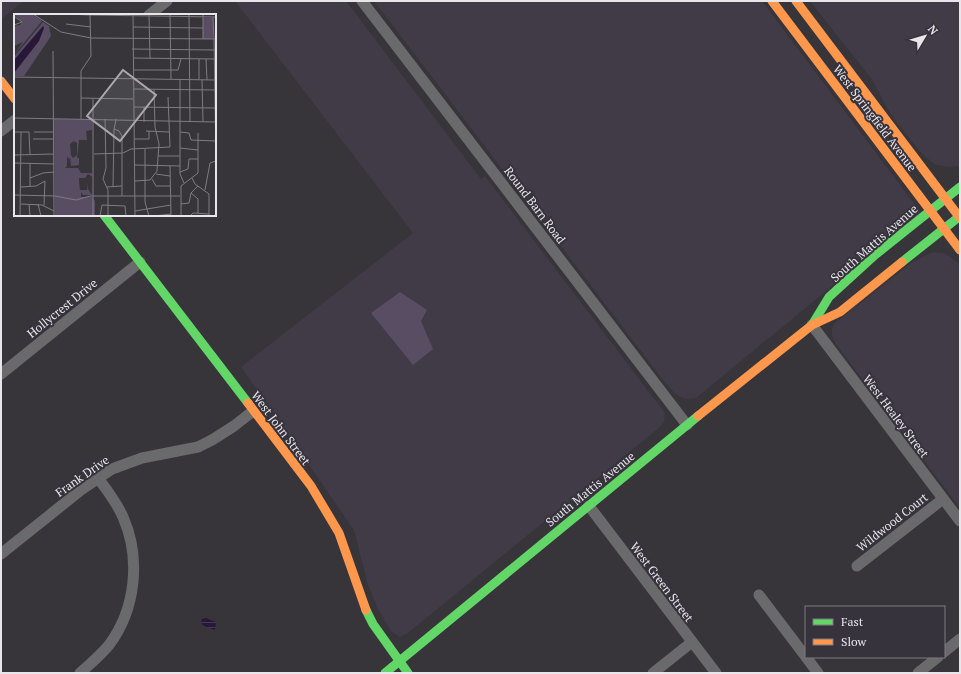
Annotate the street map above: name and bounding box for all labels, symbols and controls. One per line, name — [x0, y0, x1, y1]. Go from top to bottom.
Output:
inset map — [14, 14, 216, 216]
north arrow — [905, 16, 945, 56]
text: N — [925, 22, 941, 38]
street label: West Springfield Avenue — [830, 62, 920, 174]
street label: Round Barn Road — [501, 164, 569, 247]
street label: South Mattis Avenue — [827, 201, 921, 285]
street label: Hollycrest Drive — [24, 275, 100, 341]
street label: West Healey Street — [860, 371, 932, 461]
street label: West John Street — [248, 388, 314, 468]
street label: South Mattis Avenue — [542, 448, 638, 530]
street label: Frank Drive — [52, 452, 112, 500]
street label: Wildwood Court — [853, 489, 931, 555]
street label: West Green Street — [627, 539, 697, 625]
legend — [805, 606, 945, 658]
text: Fast — [841, 614, 864, 629]
text: Slow — [841, 634, 867, 649]

